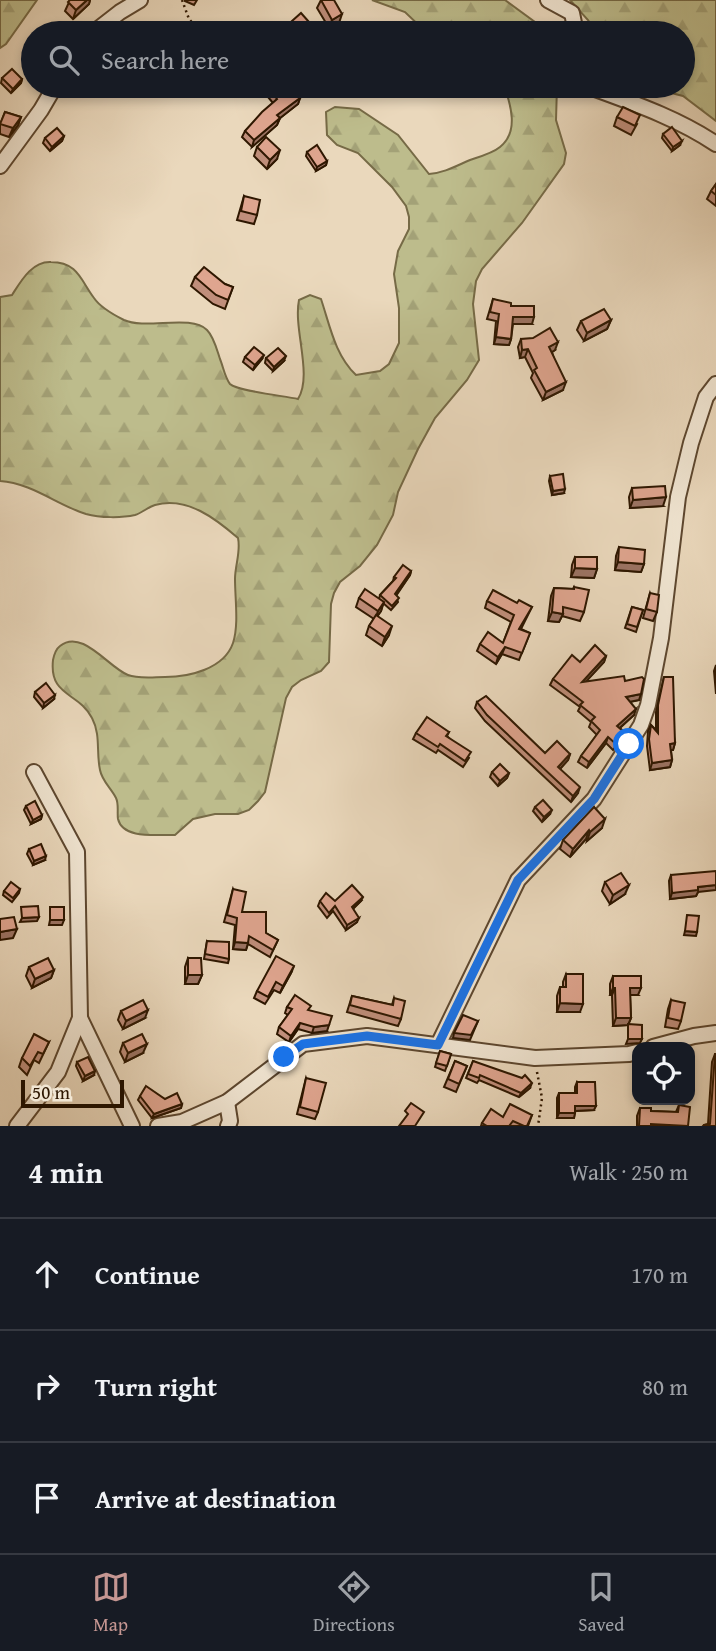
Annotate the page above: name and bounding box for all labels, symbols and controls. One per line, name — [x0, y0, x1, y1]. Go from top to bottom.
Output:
search box — [21, 21, 695, 98]
text: Search here — [101, 40, 229, 79]
icon: search — [45, 41, 83, 79]
route start — [613, 728, 644, 759]
route end — [268, 1041, 299, 1072]
map controls — [632, 1042, 695, 1105]
button: locate — [632, 1042, 695, 1105]
scale bar — [21, 1077, 124, 1109]
text: 50 m — [32, 1078, 70, 1106]
text: 4 min — [28, 1150, 103, 1194]
text: Walk · 250 m — [569, 1155, 688, 1188]
icon: ahead — [28, 1255, 66, 1293]
text: Continue — [95, 1255, 200, 1294]
text: 170 m — [631, 1258, 688, 1291]
icon: right — [28, 1367, 66, 1405]
text: Turn right — [95, 1367, 217, 1406]
text: 80 m — [642, 1370, 688, 1403]
icon: arrive — [28, 1479, 66, 1517]
text: Arrive at destination — [95, 1479, 336, 1518]
tab: Map — [92, 1568, 130, 1638]
tab: Directions — [313, 1568, 395, 1638]
tab: Saved — [578, 1568, 624, 1638]

